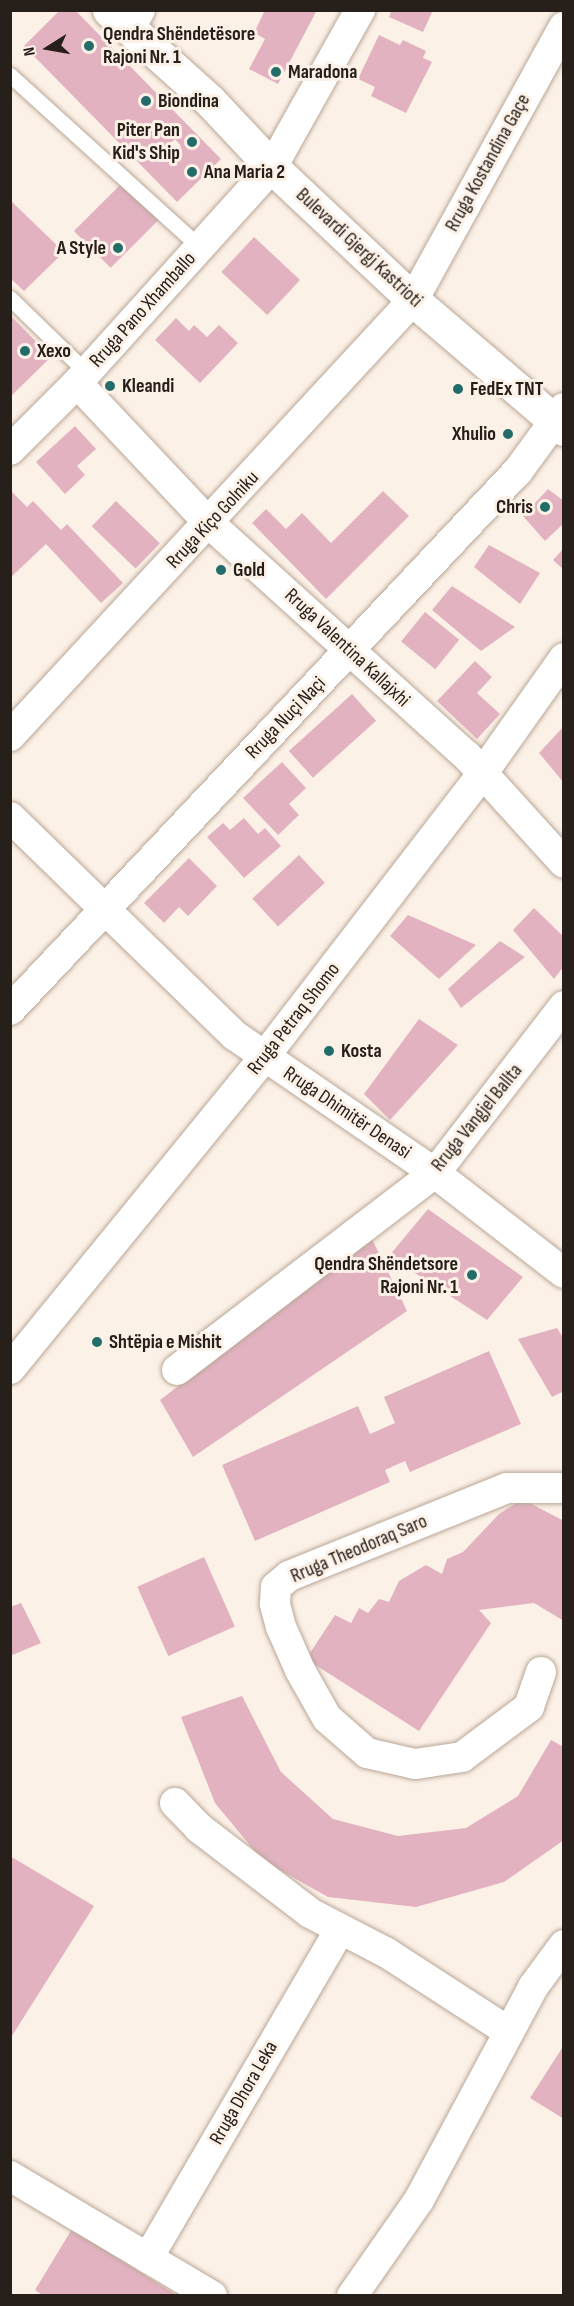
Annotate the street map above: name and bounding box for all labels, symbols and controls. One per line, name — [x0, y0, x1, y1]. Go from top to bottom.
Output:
north arrow — [18, 18, 78, 78]
place label: Qendra Shëndetësore Rajoni Nr. 1 — [103, 22, 255, 69]
marker: Qendra Shëndetësore Rajoni Nr. 1 — [80, 37, 98, 55]
text: N — [20, 46, 40, 58]
place label: Maradona — [288, 60, 357, 84]
marker: Maradona — [269, 65, 283, 79]
place label: Biondina — [158, 89, 219, 113]
street label: Rruga Kostandina Gaçe — [440, 90, 536, 236]
marker: Biondina — [139, 94, 153, 108]
place label: Piter Pan Kid's Ship — [112, 118, 180, 165]
marker: Piter Pan Kid's Ship — [185, 135, 199, 149]
place label: Ana Maria 2 — [204, 160, 285, 184]
marker: Ana Maria 2 — [185, 165, 199, 179]
street label: Bulevardi Gjergj Kastrioti — [291, 183, 427, 313]
place label: A Style — [57, 236, 106, 260]
marker: A Style — [111, 241, 125, 255]
street label: Rruga Pano Xhamballo — [85, 247, 201, 373]
place label: Xexo — [37, 339, 71, 363]
marker: Xexo — [18, 344, 32, 358]
place label: Kleandi — [122, 374, 174, 398]
place label: FedEx TNT — [470, 377, 543, 401]
marker: Kleandi — [103, 379, 117, 393]
marker: FedEx TNT — [451, 382, 465, 396]
place label: Xhulio — [452, 422, 496, 446]
marker: Xhulio — [501, 427, 515, 441]
street label: Rruga Kiço Golniku — [162, 466, 264, 574]
place label: Chris — [496, 495, 533, 519]
marker: Chris — [538, 500, 552, 514]
place label: Gold — [233, 558, 265, 582]
marker: Gold — [214, 563, 228, 577]
street label: Rruga Valentina Kallajxhi — [279, 584, 415, 712]
street label: Rruga Nuçi Naçi — [241, 672, 331, 764]
street label: Rruga Petraq Shomo — [243, 958, 345, 1080]
place label: Kosta — [341, 1039, 382, 1063]
marker: Kosta — [322, 1044, 336, 1058]
street label: Rruga Vangjel Ballta — [426, 1059, 528, 1177]
street label: Rruga Dhimitër Denasi — [279, 1062, 415, 1164]
place label: Qendra Shëndetsore Rajoni Nr. 1 — [314, 1252, 458, 1299]
marker: Qendra Shëndetsore Rajoni Nr. 1 — [463, 1266, 481, 1284]
place label: Shtëpia e Mishit — [109, 1330, 222, 1354]
marker: Shtëpia e Mishit — [90, 1335, 104, 1349]
street label: Rruga Theodoraq Saro — [287, 1509, 431, 1589]
street label: Rruga Dhora Leka — [205, 2037, 283, 2149]

